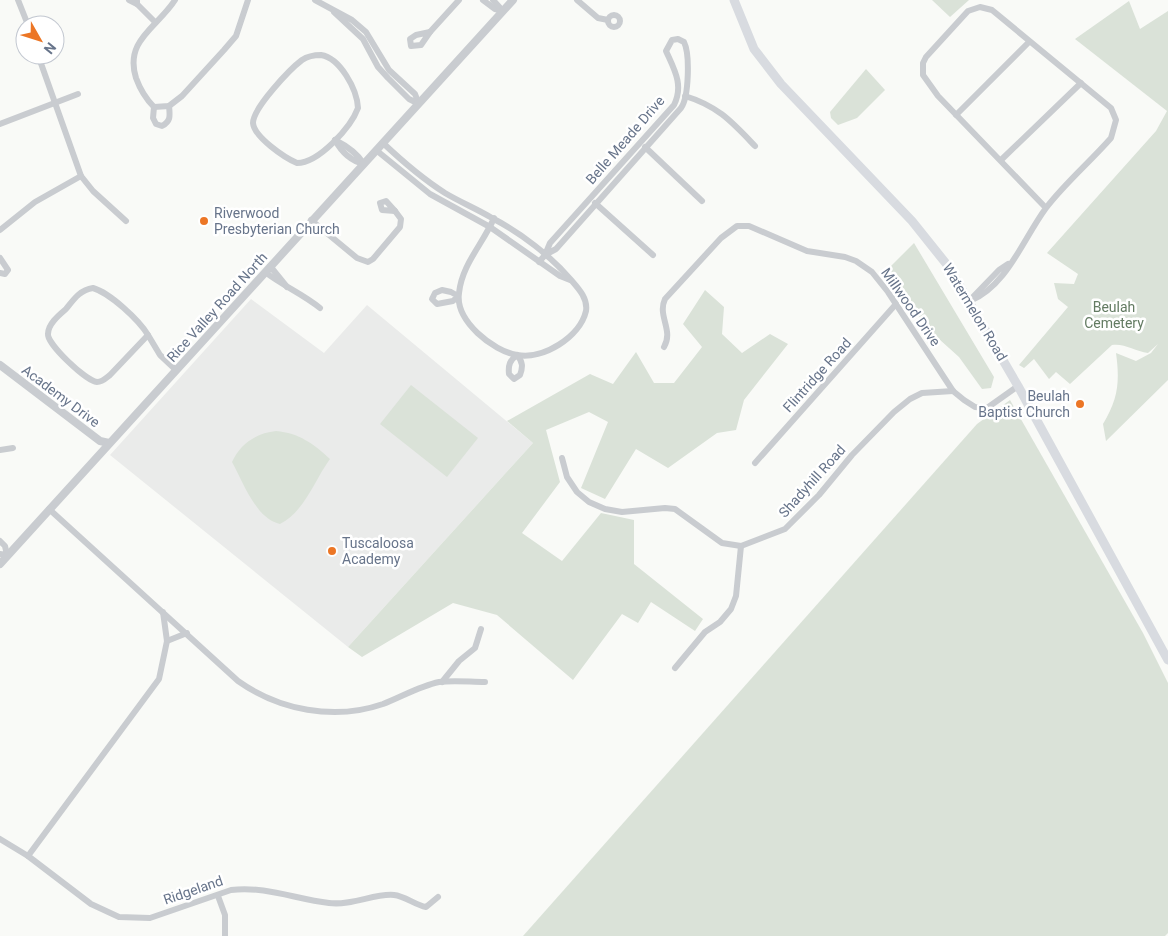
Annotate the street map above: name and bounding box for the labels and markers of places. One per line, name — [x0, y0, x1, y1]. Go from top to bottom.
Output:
place label: Riverwood Presbyterian Church — [214, 205, 340, 237]
marker: Riverwood Presbyterian Church — [198, 215, 210, 227]
place label: Beulah Baptist Church — [978, 388, 1070, 420]
marker: Beulah Baptist Church — [1074, 398, 1086, 410]
place label: Tuscaloosa Academy — [342, 535, 414, 567]
marker: Tuscaloosa Academy — [326, 545, 338, 557]

